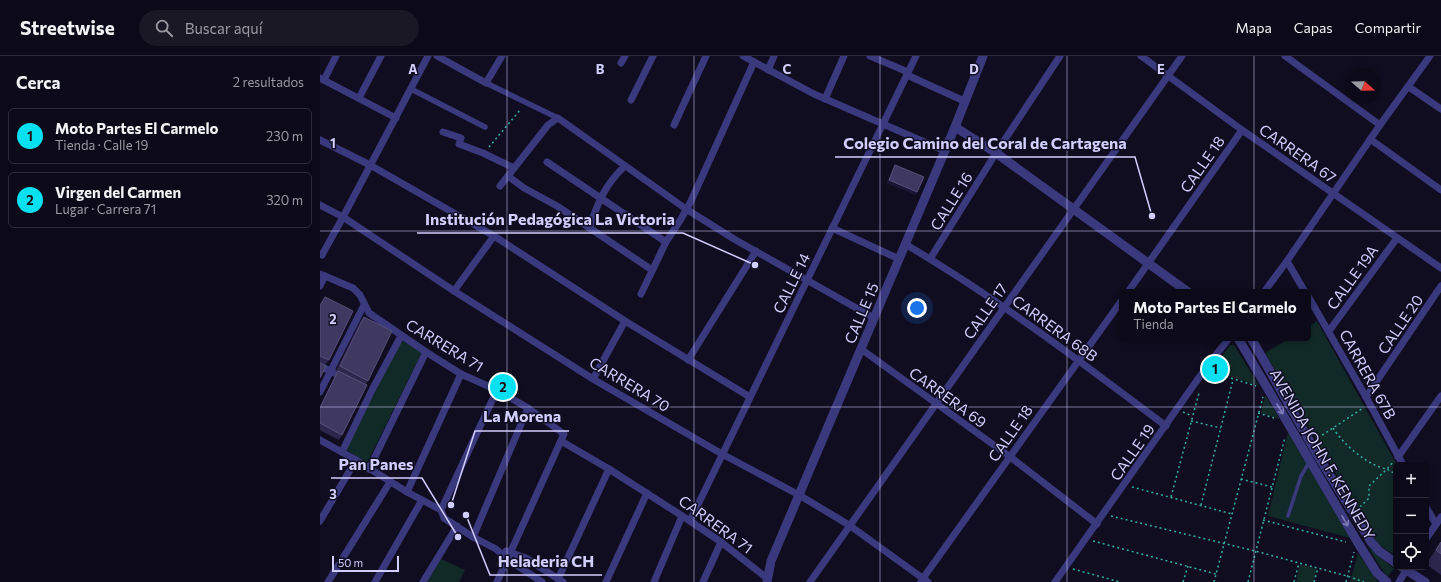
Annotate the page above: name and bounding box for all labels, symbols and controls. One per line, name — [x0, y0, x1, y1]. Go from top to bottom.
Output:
search box — [139, 10, 419, 46]
text: Streetwise — [20, 16, 115, 39]
icon: search — [153, 17, 175, 39]
text: Buscar aquí — [185, 19, 263, 37]
text: Mapa — [1236, 19, 1272, 36]
text: Capas — [1294, 19, 1333, 36]
text: Compartir — [1355, 19, 1421, 36]
text: A — [408, 61, 418, 77]
text: B — [596, 61, 605, 77]
text: C — [783, 61, 792, 77]
text: D — [969, 61, 979, 77]
text: E — [1157, 61, 1165, 77]
north arrow — [1345, 68, 1381, 104]
text: Cerca — [16, 72, 61, 93]
text: 2 resultados — [233, 74, 304, 90]
text: Moto Partes El Carmelo — [55, 119, 219, 137]
street label: CARRERA 67 — [1256, 120, 1340, 186]
text: 1 — [27, 128, 33, 144]
text: 230 m — [266, 128, 303, 144]
callout: Colegio Camino del Coral de Cartagena — [835, 129, 1135, 157]
street label: CALLE 18 — [1176, 132, 1228, 196]
text: Colegio Camino del Coral de Cartagena — [843, 133, 1127, 152]
text: 1 — [330, 135, 336, 151]
text: Tienda · Calle 19 — [55, 137, 148, 153]
street label: CALLE 16 — [926, 169, 976, 233]
text: Virgen del Carmen — [55, 183, 181, 201]
text: 2 — [26, 192, 34, 208]
text: 320 m — [266, 192, 303, 208]
text: Lugar · Carrera 71 — [55, 201, 156, 217]
callout: Institución Pedagógica La Victoria — [417, 205, 683, 233]
text: Institución Pedagógica La Victoria — [425, 209, 675, 228]
street label: CALLE 19A — [1323, 241, 1381, 313]
street label: CALLE 14 — [769, 250, 813, 316]
street label: CALLE 15 — [840, 280, 882, 346]
street label: CALLE 17 — [959, 280, 1011, 342]
popup — [1119, 289, 1311, 341]
street label: CARRERA 68B — [1009, 291, 1101, 365]
street label: CALLE 20 — [1374, 291, 1426, 357]
your location — [907, 298, 927, 318]
text: Moto Partes El Carmelo — [1133, 298, 1297, 316]
text: 2 — [329, 311, 337, 327]
street label: CARRERA 71 — [403, 315, 487, 375]
text: Tienda — [1133, 316, 1174, 332]
street label: CARRERA 67B — [1336, 326, 1400, 422]
street label: CARRERA 70 — [587, 353, 673, 415]
pin: 1 — [1202, 354, 1228, 384]
street label: CARRERA 69 — [906, 363, 990, 431]
street label: AVENIDA JOHN F. KENNEDY — [1267, 365, 1379, 543]
pin: 2 — [490, 372, 516, 402]
street label: CALLE 18 — [984, 401, 1036, 465]
callout: La Morena — [475, 403, 569, 431]
one-way arrow — [1277, 403, 1285, 415]
text: La Morena — [483, 406, 561, 425]
street label: CALLE 19 — [1106, 420, 1158, 484]
callout: Pan Panes — [331, 450, 422, 478]
text: Pan Panes — [338, 454, 414, 473]
map controls — [1393, 462, 1429, 570]
button: + — [1393, 462, 1429, 498]
text: 3 — [329, 486, 337, 502]
street label: CARRERA 71 — [675, 491, 757, 557]
button: − — [1393, 498, 1429, 534]
one-way arrow — [1342, 515, 1350, 527]
button: locate — [1393, 534, 1429, 570]
callout: Heladeria CH — [490, 547, 602, 575]
text: Heladeria CH — [498, 551, 594, 570]
scale bar — [332, 554, 399, 573]
text: 50 m — [338, 556, 363, 569]

